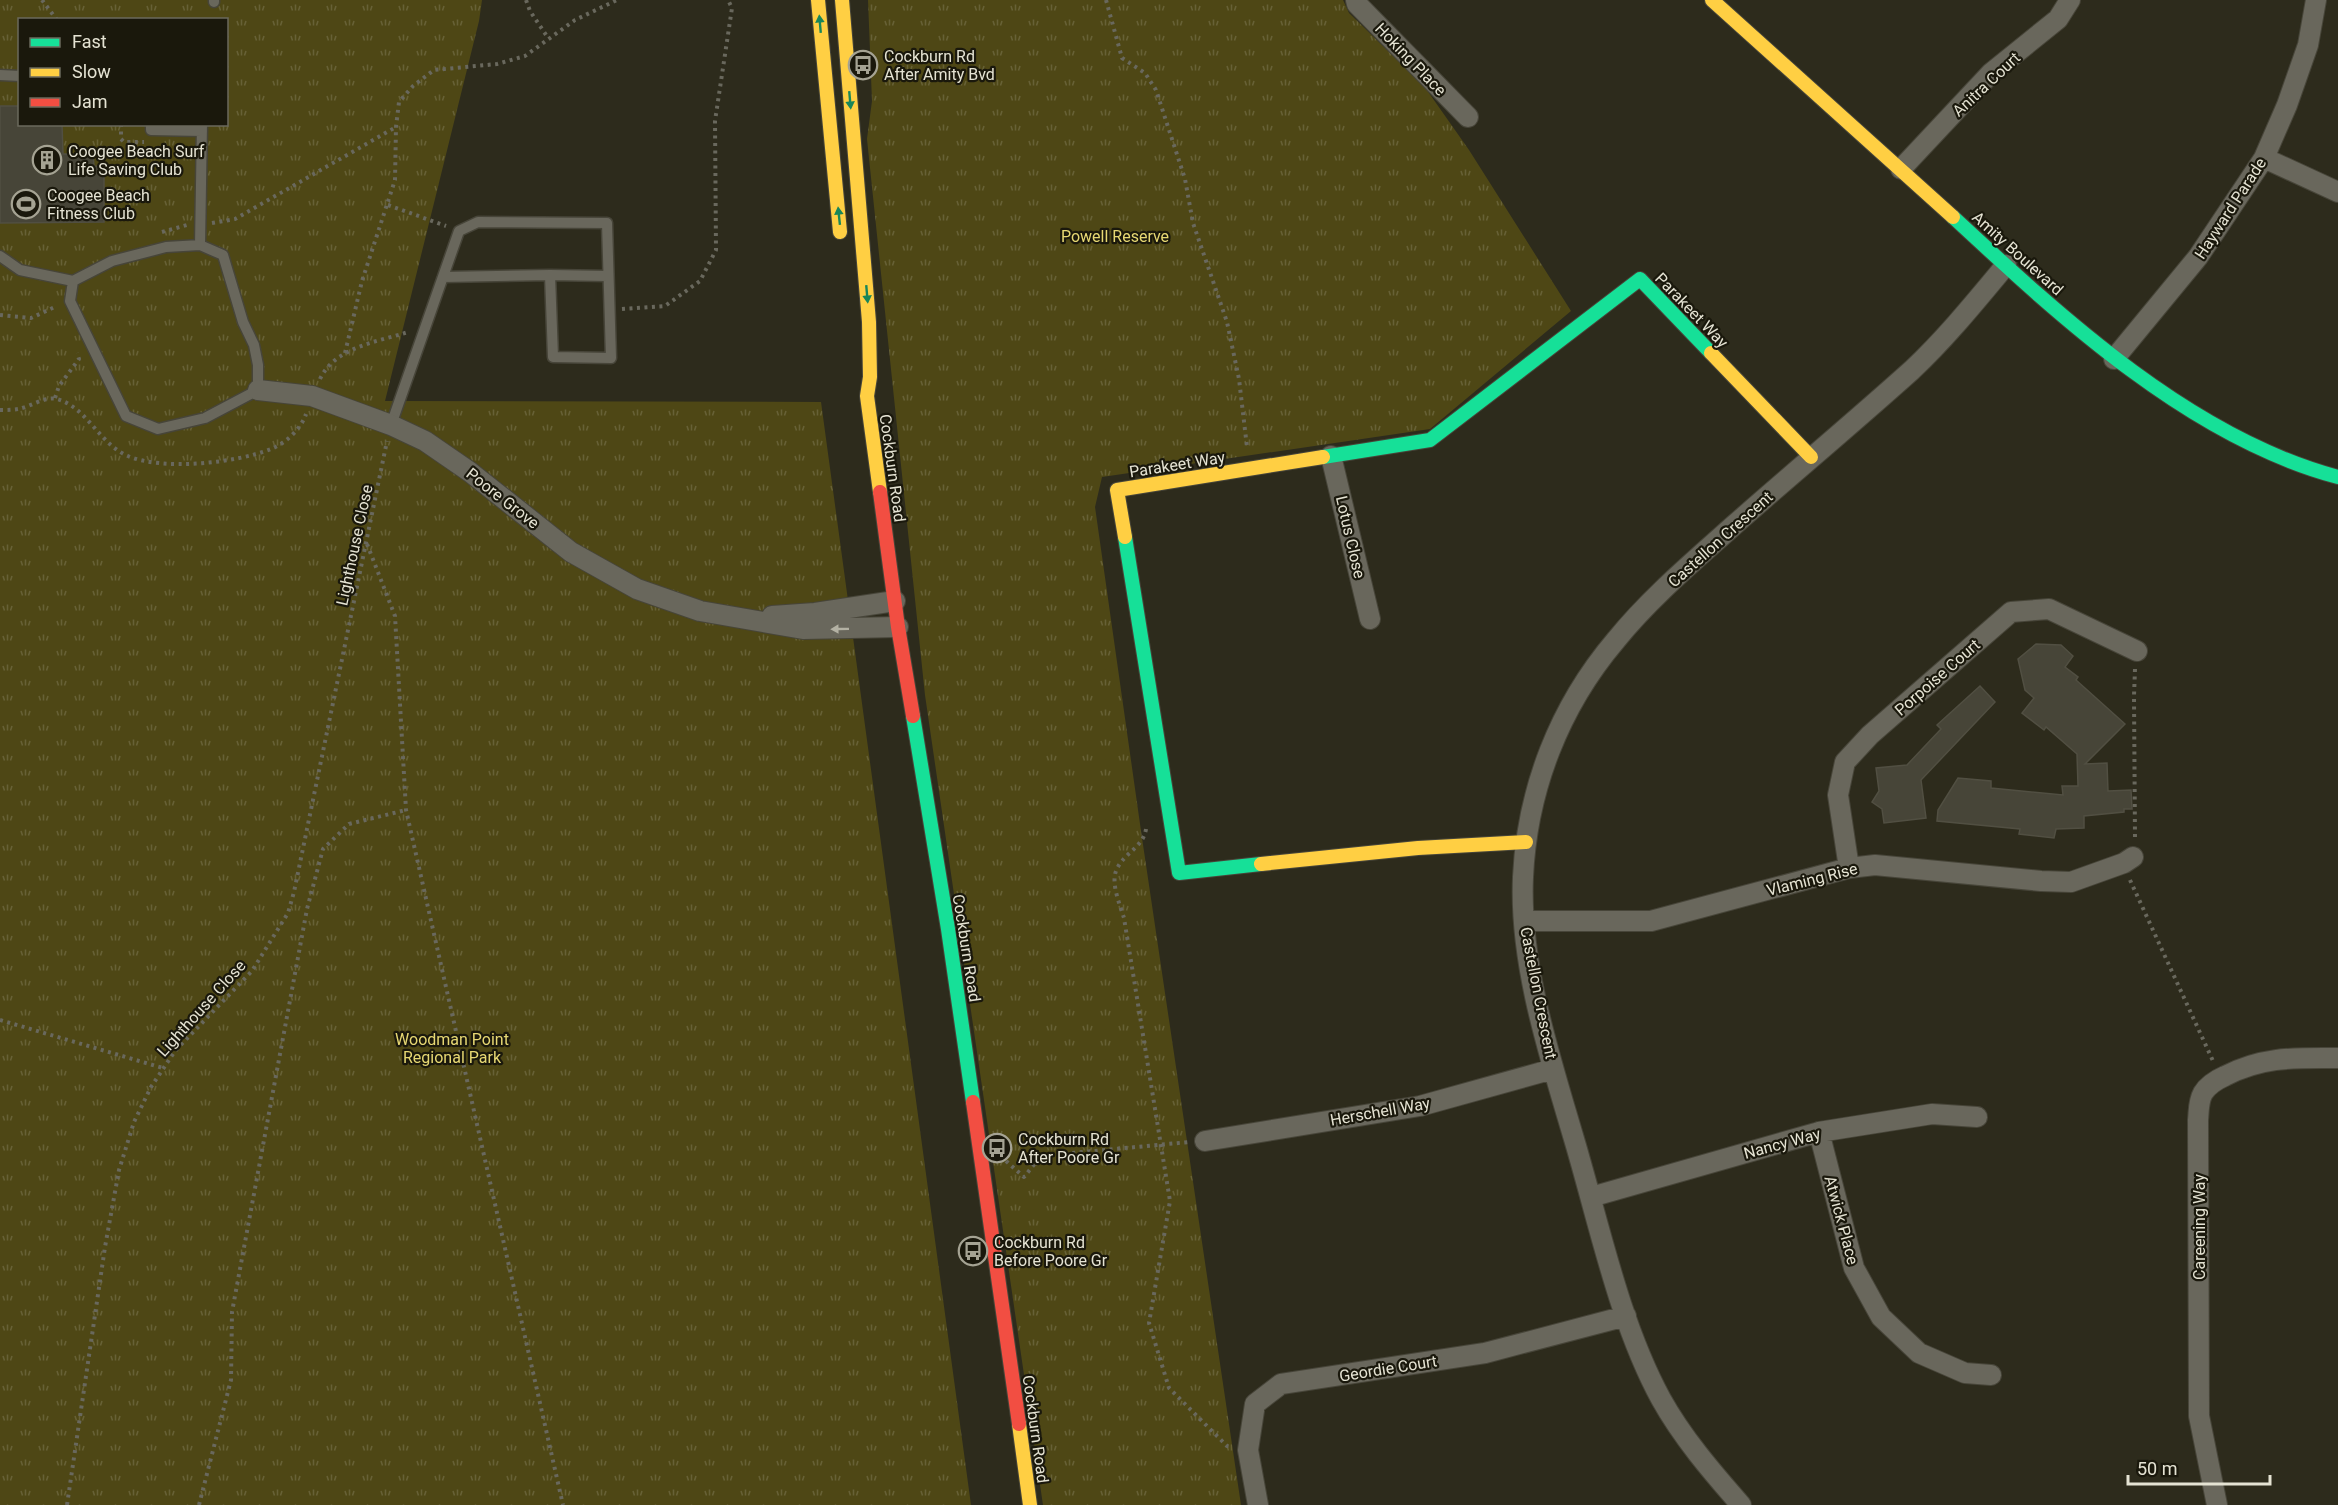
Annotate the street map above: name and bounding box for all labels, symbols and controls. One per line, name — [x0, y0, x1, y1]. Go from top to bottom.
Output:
one-way arrow — [815, 14, 825, 33]
legend — [18, 18, 228, 126]
street label: Hoking Place — [1371, 19, 1450, 100]
text: Fast — [72, 31, 107, 52]
place label: Cockburn Rd After Amity Bvd — [884, 47, 995, 84]
street label: Anitra Court — [1949, 48, 2024, 121]
bus stop icon: Cockburn Rd After Amity Bvd — [847, 49, 879, 81]
text: Slow — [72, 61, 111, 82]
text: Jam — [72, 91, 108, 112]
one-way arrow — [845, 91, 855, 110]
place label: Coogee Beach Surf Life Saving Club — [68, 142, 205, 179]
building icon: Coogee Beach Surf Life Saving Club — [31, 144, 63, 176]
street label: Hayward Parade — [2191, 154, 2270, 262]
place label: Coogee Beach Fitness Club — [47, 186, 150, 223]
sports icon: Coogee Beach Fitness Club — [10, 188, 42, 220]
one-way arrow — [834, 206, 843, 225]
street label: Amity Boulevard — [1968, 208, 2067, 299]
park label: Powell Reserve — [1061, 227, 1169, 246]
street label: Parakeet Way — [1651, 269, 1732, 352]
one-way arrow — [862, 285, 872, 304]
street label: Cockburn Road — [876, 413, 909, 523]
street label: Parakeet Way — [1128, 447, 1227, 481]
street label: Poore Grove — [462, 464, 543, 533]
street label: Lighthouse Close — [332, 483, 377, 607]
street label: Castellon Crescent — [1664, 487, 1777, 591]
street label: Lotus Close — [1332, 494, 1369, 580]
one-way arrow — [830, 624, 849, 633]
street label: Porpoise Court — [1891, 635, 1984, 720]
street label: Vlaming Rise — [1765, 859, 1860, 900]
street label: Cockburn Road — [949, 893, 984, 1003]
street label: Castellon Crescent — [1516, 925, 1561, 1061]
street label: Lighthouse Close — [153, 956, 250, 1060]
park label: Woodman Point Regional Park — [395, 1030, 509, 1067]
street label: Herschell Way — [1329, 1093, 1432, 1130]
street label: Nancy Way — [1742, 1124, 1823, 1163]
place label: Cockburn Rd After Poore Gr — [1018, 1130, 1120, 1167]
bus stop icon: Cockburn Rd After Poore Gr — [981, 1132, 1013, 1164]
street label: Atwick Place — [1821, 1174, 1863, 1267]
street label: Careening Way — [2190, 1174, 2209, 1280]
place label: Cockburn Rd Before Poore Gr — [994, 1233, 1108, 1270]
bus stop icon: Cockburn Rd Before Poore Gr — [957, 1235, 989, 1267]
street label: Geordie Court — [1338, 1351, 1438, 1386]
street label: Cockburn Road — [1019, 1374, 1052, 1484]
scale bar — [2128, 1448, 2270, 1486]
text: 50 m — [2137, 1458, 2177, 1479]

